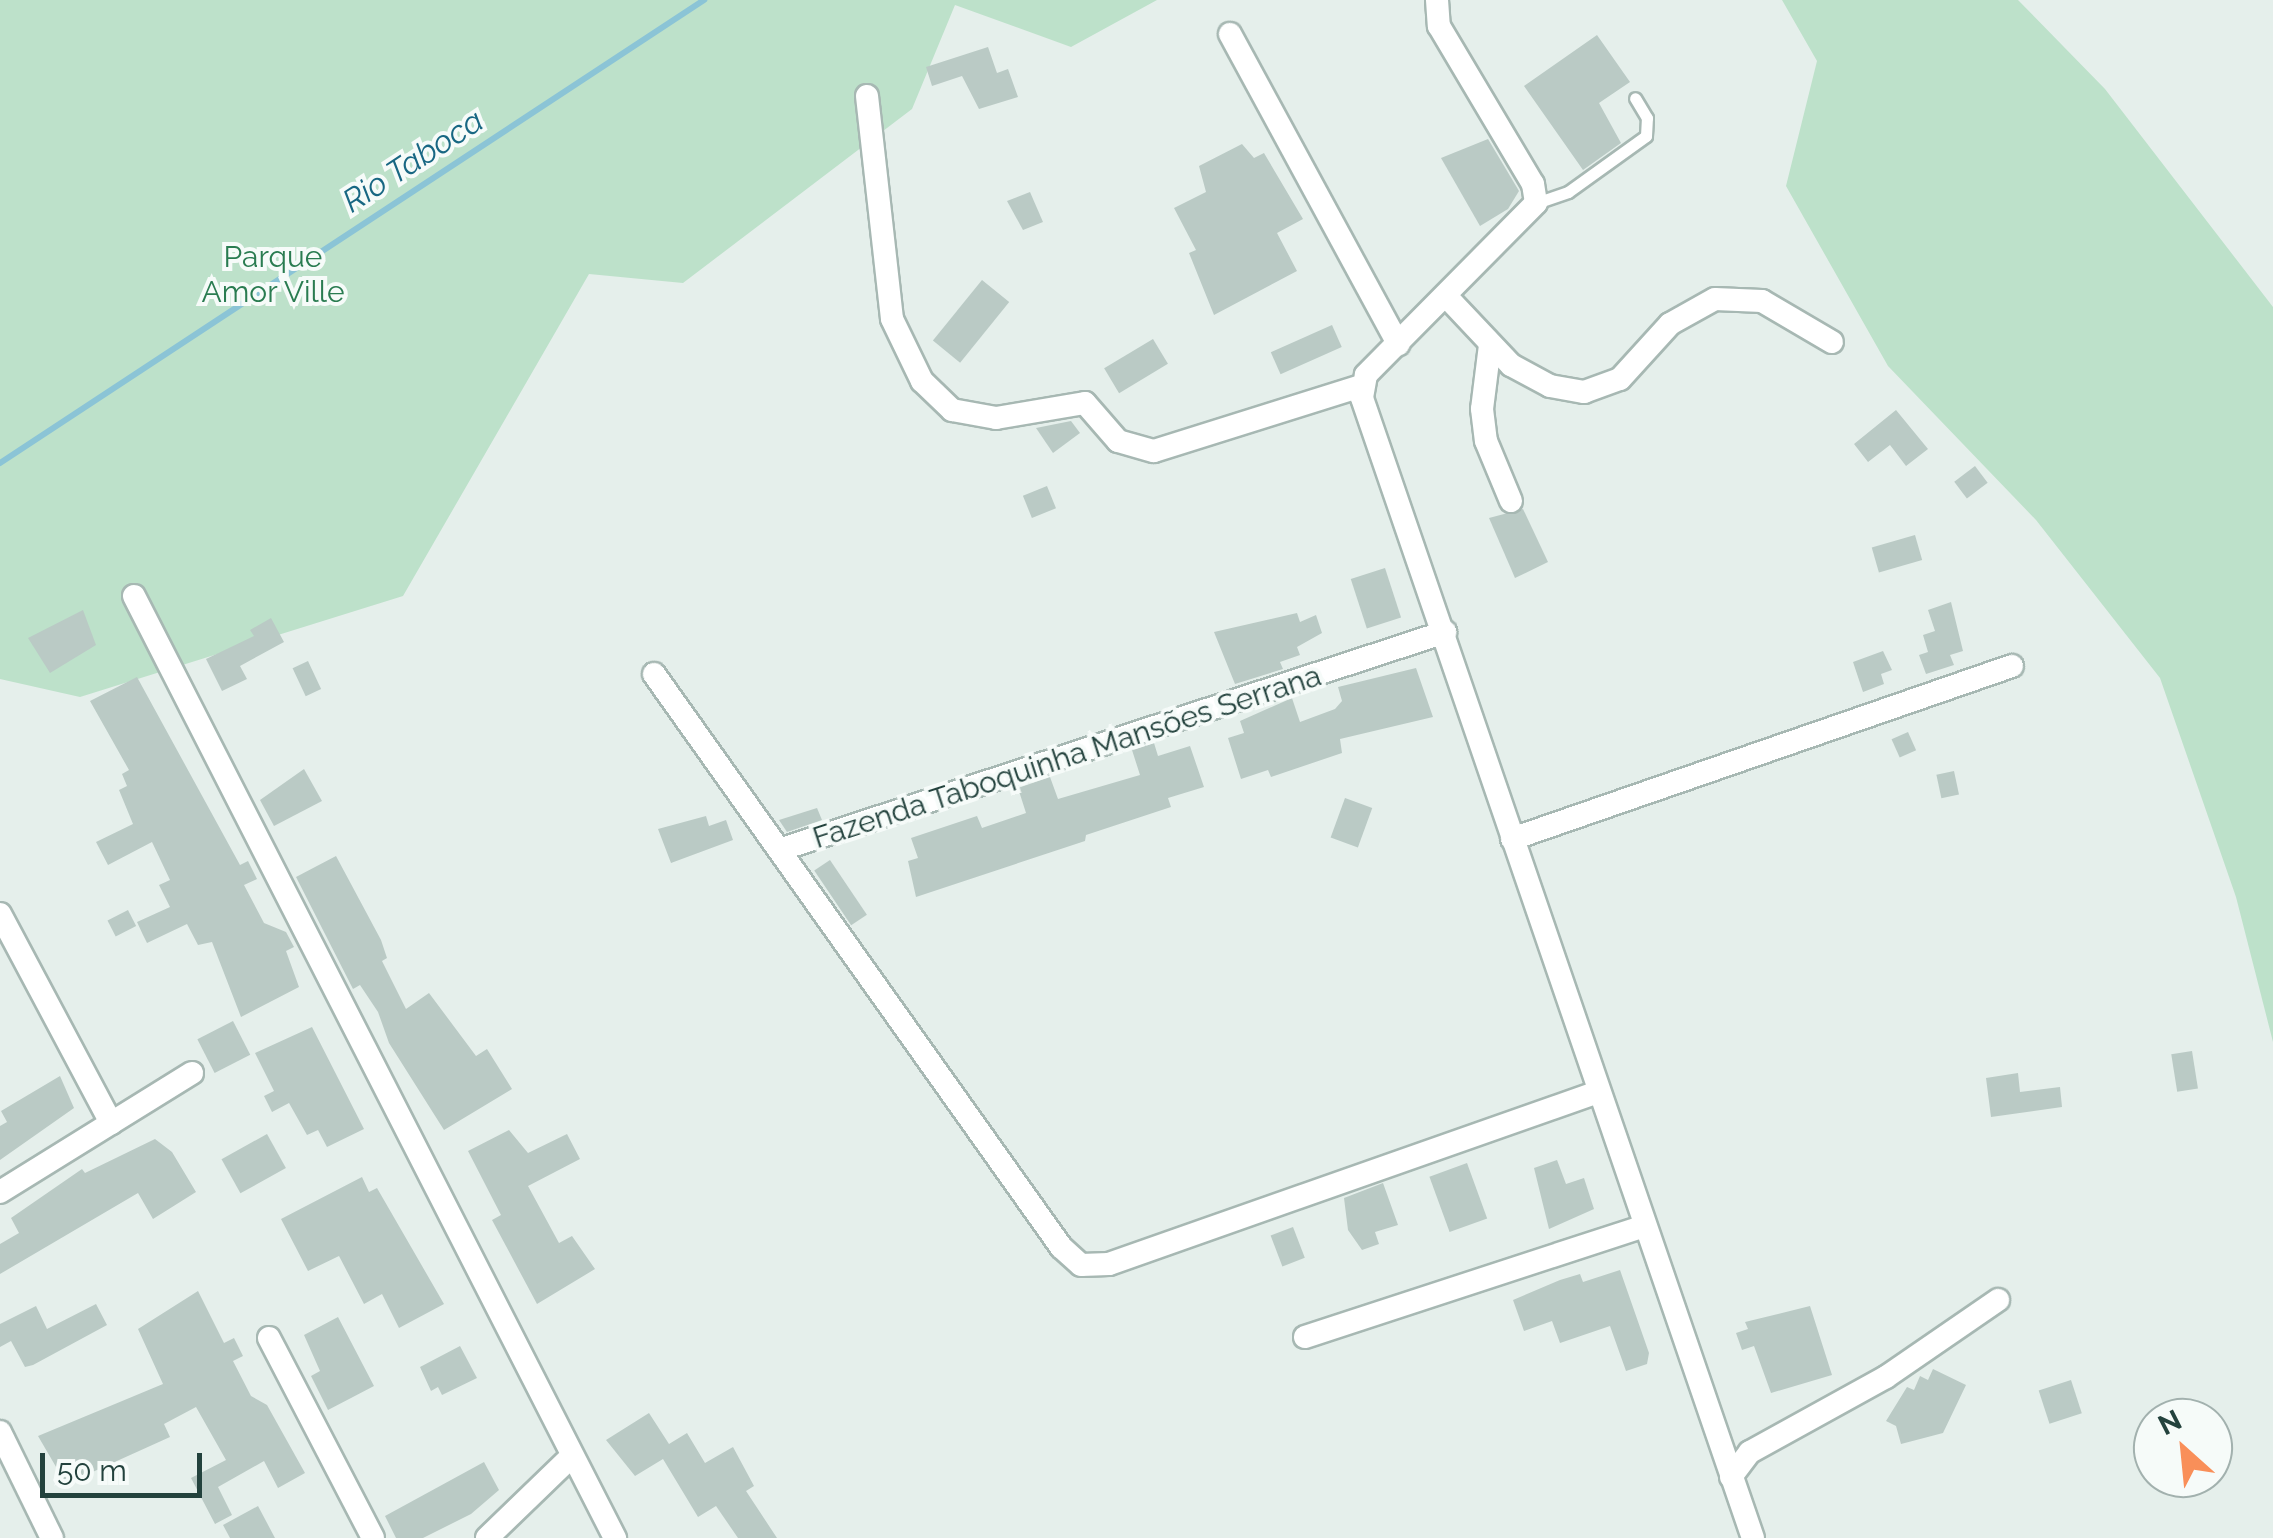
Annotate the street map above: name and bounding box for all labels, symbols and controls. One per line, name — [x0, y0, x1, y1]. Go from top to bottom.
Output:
water label: Rio Taboca — [335, 101, 491, 221]
park label: Parque Amor Ville — [201, 239, 345, 310]
street label: Fazenda Taboquinha Mansões Serrana — [808, 658, 1326, 856]
north arrow — [2133, 1398, 2233, 1498]
text: N — [2153, 1403, 2187, 1442]
scale bar — [45, 1433, 208, 1495]
text: 50 m — [57, 1453, 127, 1488]

